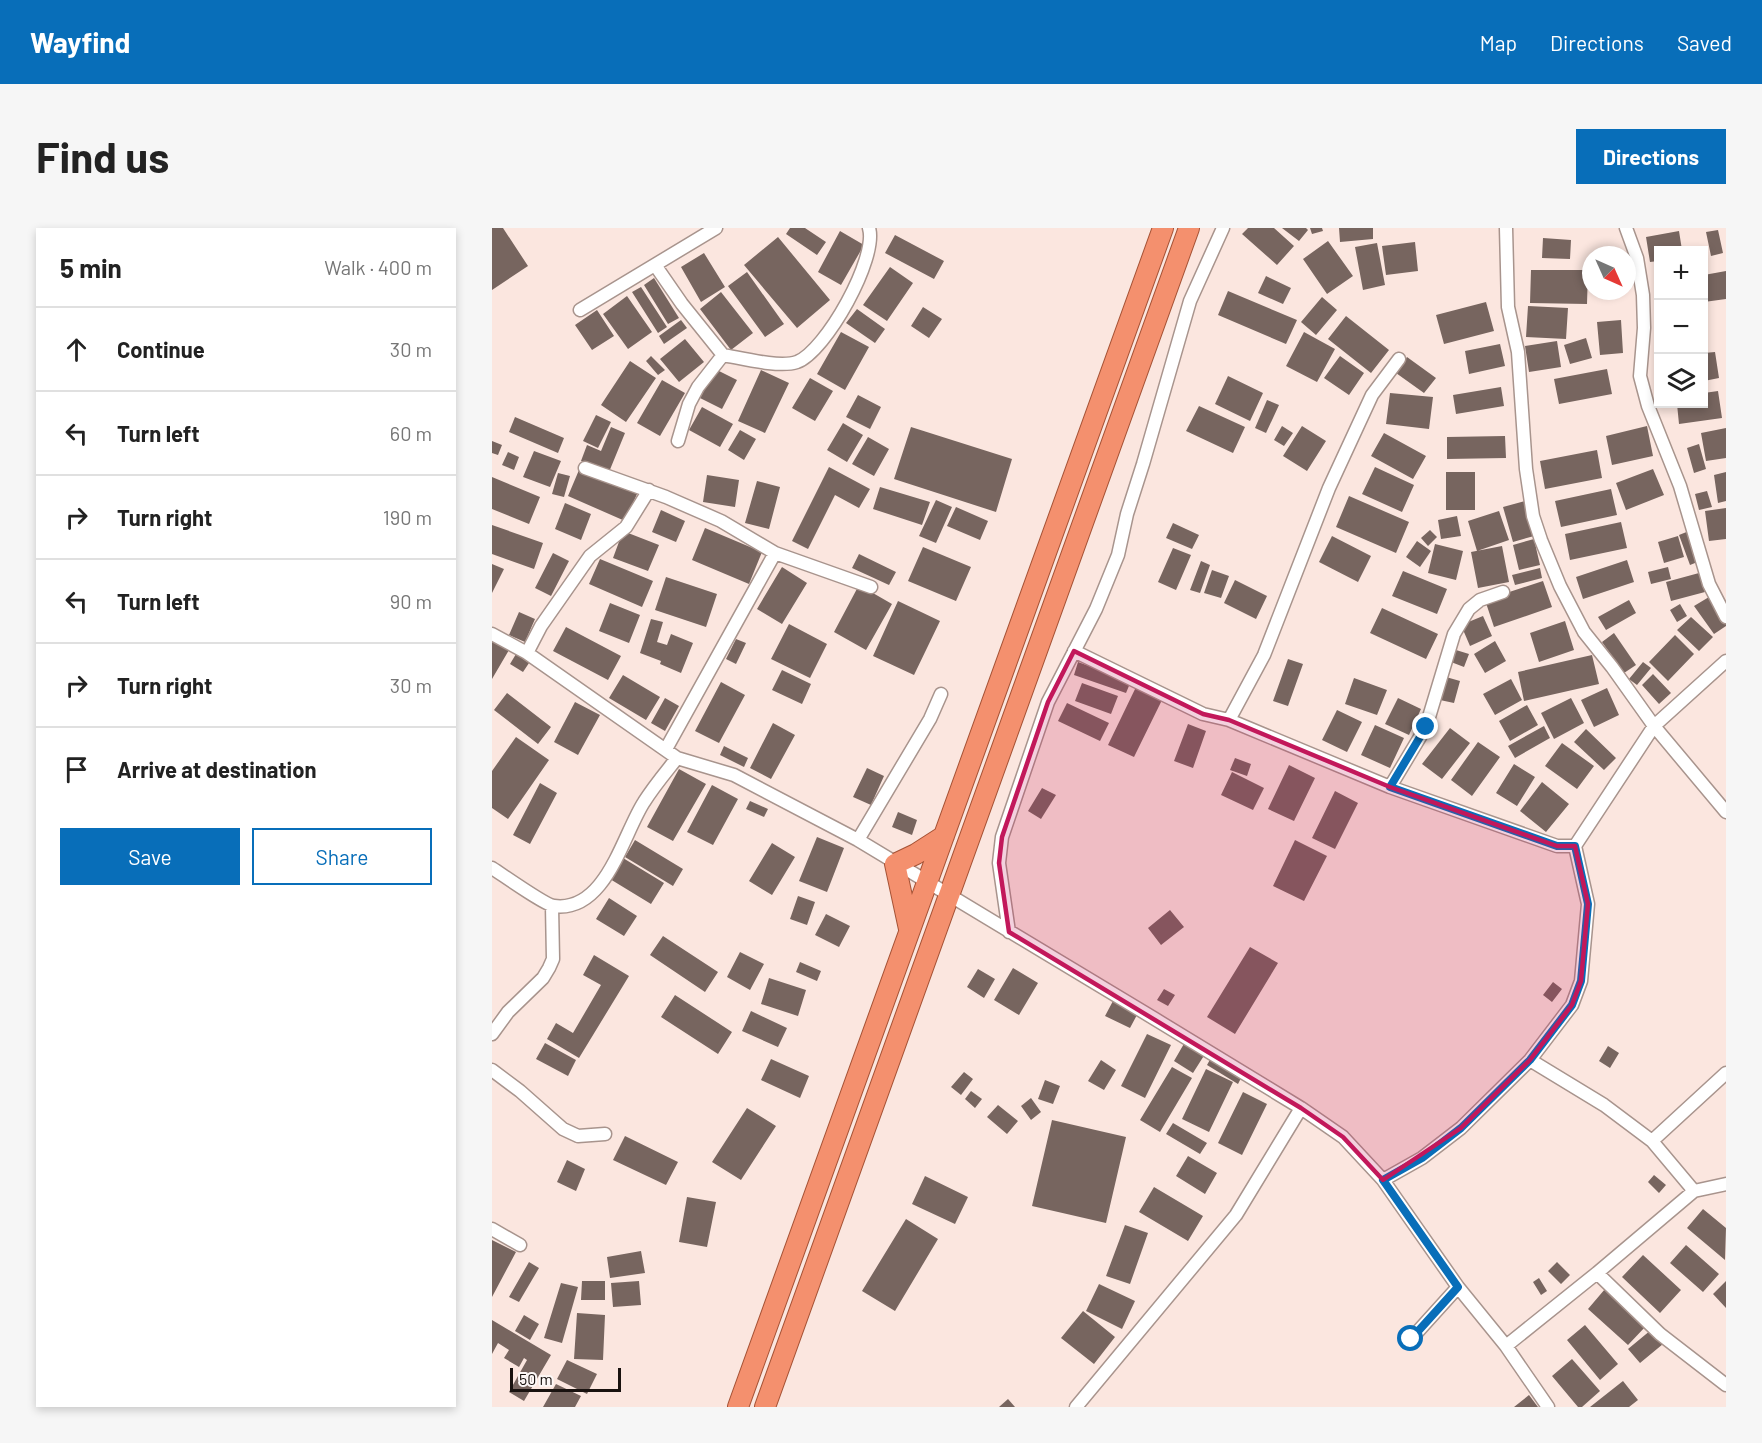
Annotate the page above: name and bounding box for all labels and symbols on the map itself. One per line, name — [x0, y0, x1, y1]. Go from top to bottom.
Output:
north arrow — [1582, 246, 1636, 300]
route end — [1412, 713, 1438, 739]
route start — [1397, 1325, 1423, 1351]
scale bar — [510, 1365, 621, 1392]

